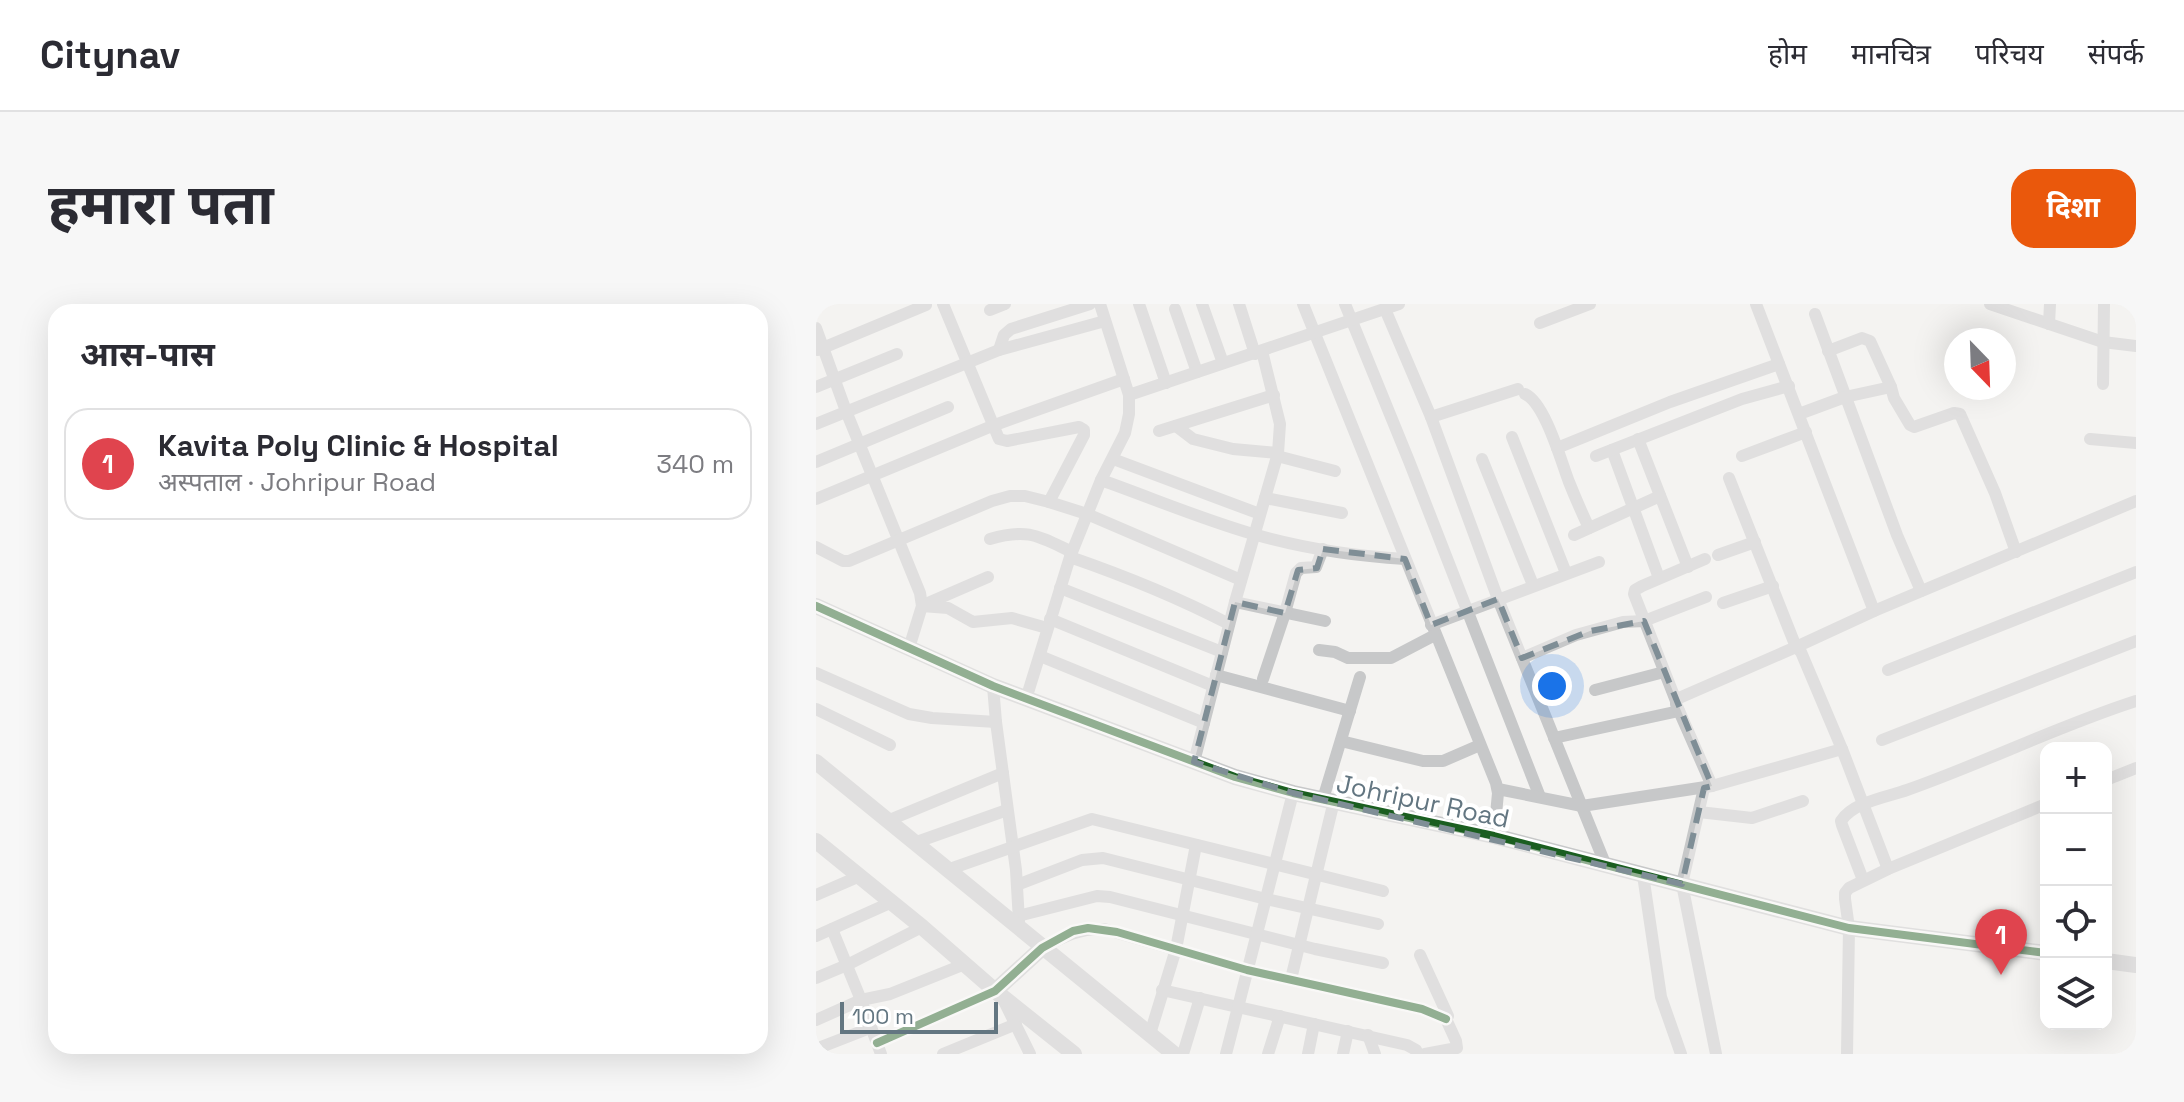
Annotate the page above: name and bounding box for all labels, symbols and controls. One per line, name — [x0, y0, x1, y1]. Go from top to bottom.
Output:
text: Citynav — [40, 31, 180, 79]
text: होम — [1768, 36, 1807, 72]
text: मानचित्र — [1851, 36, 1931, 72]
text: परिचय — [1975, 36, 2044, 72]
text: संपर्क — [2088, 36, 2144, 72]
text: हमारा पता — [48, 169, 274, 240]
button: दिशा — [2011, 169, 2136, 248]
north arrow — [1944, 328, 2016, 400]
text: आस-पास — [80, 333, 215, 376]
text: Kavita Poly Clinic & Hospital — [158, 426, 559, 465]
text: 1 — [102, 447, 114, 481]
text: 340 m — [656, 447, 734, 481]
text: अस्पताल · Johripur Road — [158, 465, 436, 499]
your location — [1532, 666, 1572, 706]
map controls — [2040, 742, 2112, 1030]
button: + — [2040, 742, 2112, 814]
street label: Johripur Road — [1333, 766, 1513, 836]
button: − — [2040, 814, 2112, 886]
button: locate — [2040, 886, 2112, 958]
pin: 1 — [1975, 909, 2027, 975]
button: layers — [2040, 958, 2112, 1030]
scale bar — [840, 998, 998, 1034]
text: 100 m — [852, 1002, 914, 1030]

